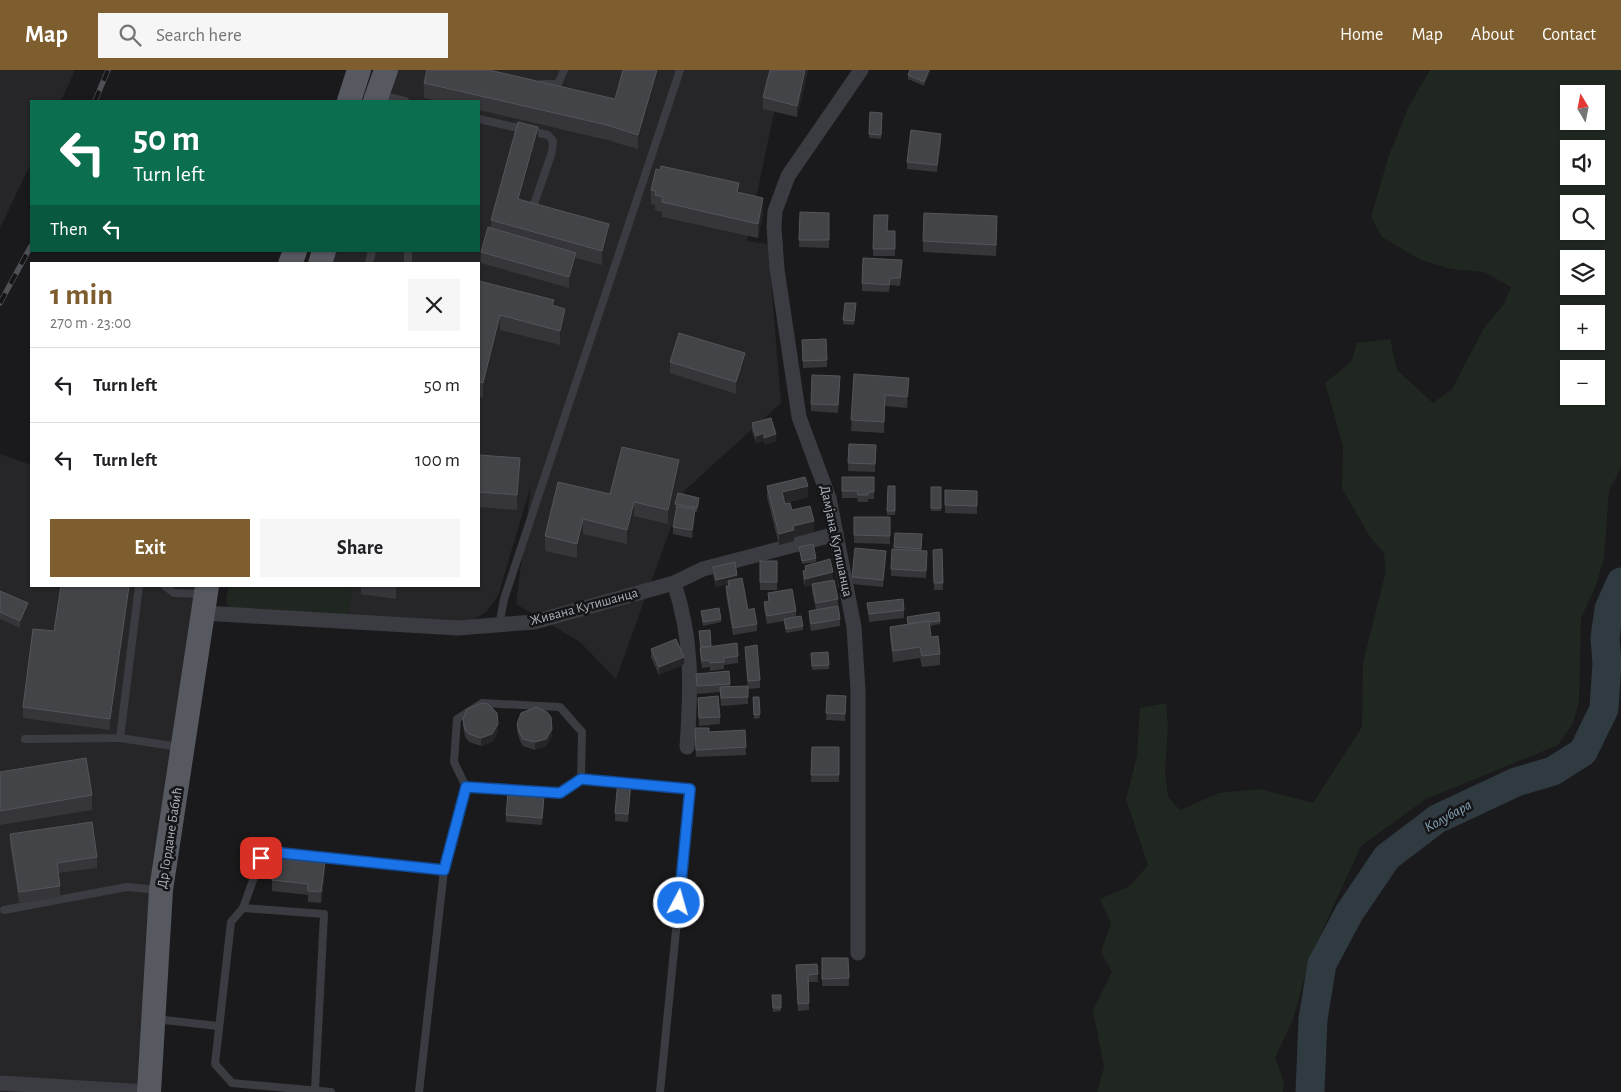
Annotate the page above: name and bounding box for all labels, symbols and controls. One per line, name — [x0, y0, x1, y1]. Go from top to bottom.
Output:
search box — [98, 13, 448, 58]
icon: search — [116, 21, 144, 49]
text: Map — [25, 23, 68, 47]
text: Search here — [156, 26, 242, 45]
text: Home — [1340, 26, 1383, 44]
text: Map — [1411, 26, 1443, 44]
text: About — [1471, 26, 1514, 44]
text: Contact — [1542, 26, 1596, 44]
north arrow — [1560, 85, 1605, 130]
map controls — [1560, 85, 1605, 405]
icon: left — [50, 120, 115, 185]
text: 50 m — [133, 122, 200, 157]
button: sound — [1560, 140, 1605, 185]
text: Turn left — [133, 163, 205, 185]
button: search — [1560, 195, 1605, 240]
icon: left — [98, 215, 126, 243]
text: Then — [50, 220, 88, 239]
button: layers — [1560, 250, 1605, 295]
button: close — [408, 279, 460, 331]
text: 1 min — [50, 280, 113, 310]
button: + — [1560, 305, 1605, 350]
text: 270 m · 23:00 — [50, 315, 131, 331]
button: − — [1560, 360, 1605, 405]
icon: left — [50, 371, 78, 399]
text: Turn left — [93, 376, 157, 395]
text: 50 m — [424, 376, 460, 395]
icon: left — [50, 446, 78, 474]
text: Turn left — [93, 451, 157, 470]
text: 100 m — [415, 451, 460, 470]
street label: Дамјана Кутишанца — [817, 484, 855, 599]
button: Exit — [50, 519, 250, 577]
button: Share — [260, 519, 460, 577]
street label: Живана Кутишанца — [528, 586, 640, 628]
street label: Др Гордане Бабић — [155, 786, 185, 890]
water label: Колубара — [1422, 797, 1474, 835]
pin — [240, 837, 282, 879]
icon: arrive — [247, 844, 275, 872]
position arrow — [652, 876, 704, 928]

